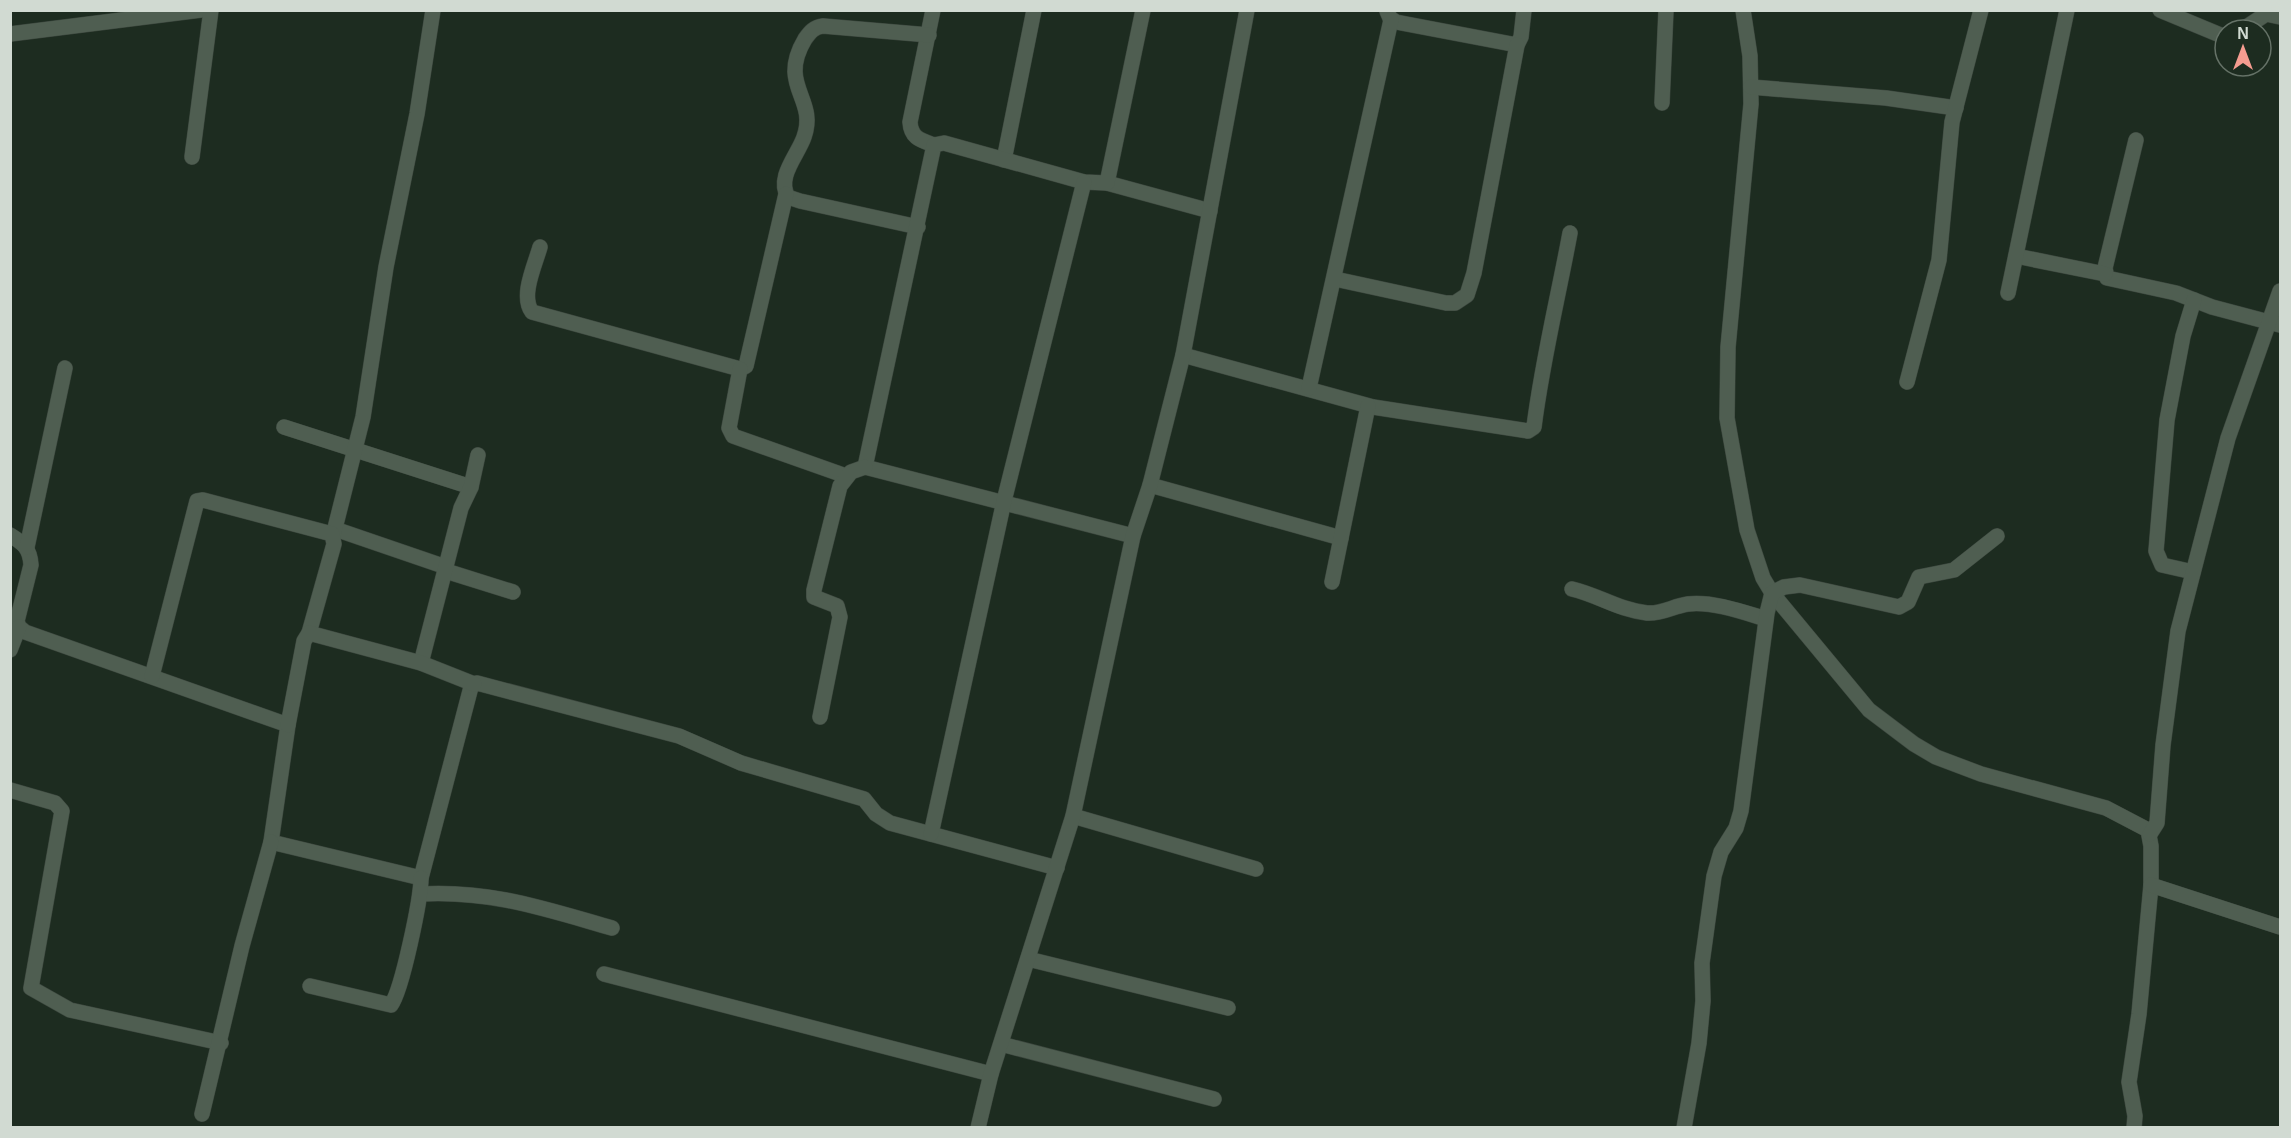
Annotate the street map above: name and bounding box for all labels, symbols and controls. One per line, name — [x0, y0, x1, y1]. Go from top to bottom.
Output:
north arrow — [2213, 18, 2273, 78]
text: N — [2237, 25, 2249, 42]

